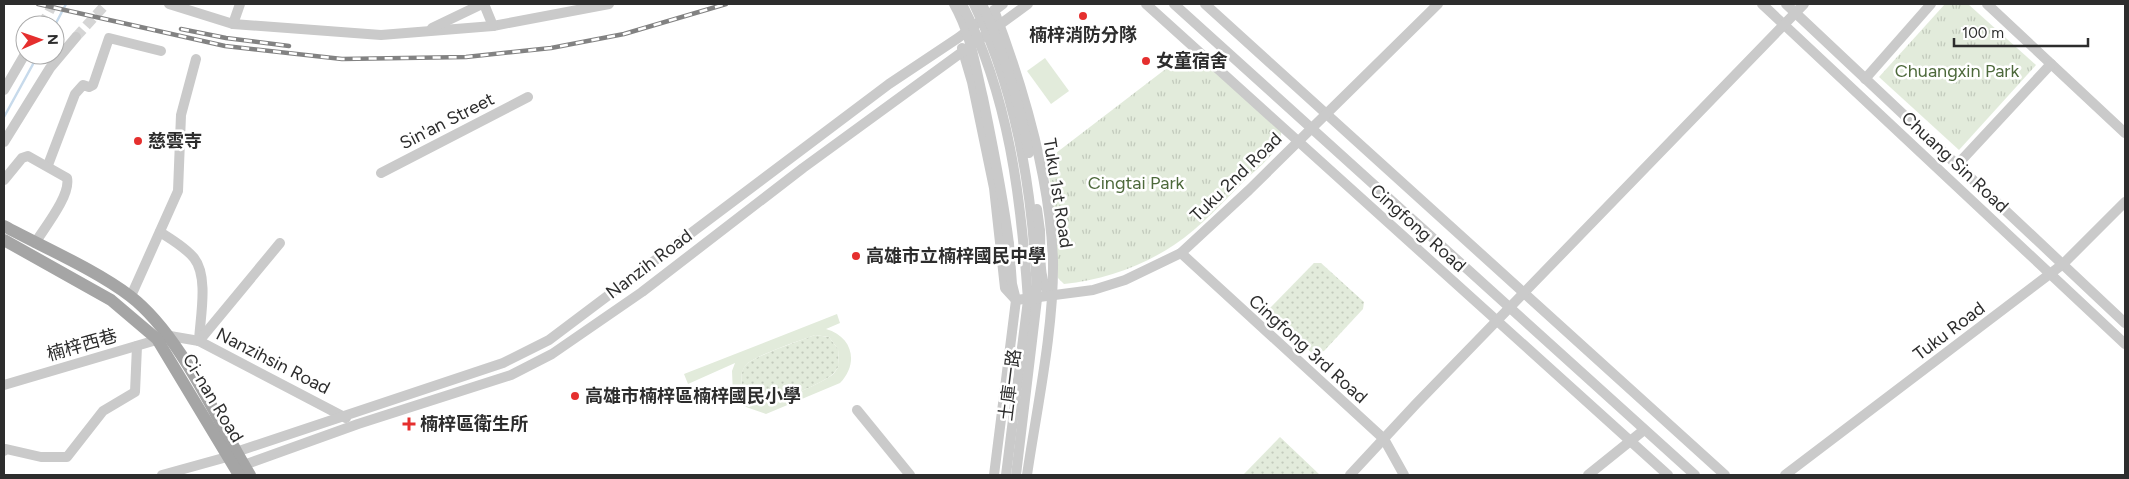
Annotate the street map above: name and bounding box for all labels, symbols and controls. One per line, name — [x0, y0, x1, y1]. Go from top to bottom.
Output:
marker: 楠梓消防分隊 — [1077, 10, 1089, 22]
north arrow — [15, 15, 65, 65]
scale bar — [1954, 15, 2088, 47]
place label: 楠梓消防分隊 — [1029, 24, 1137, 46]
text: 100 m — [1962, 24, 2004, 42]
text: N — [44, 34, 61, 45]
place label: 女童宿舍 — [1156, 50, 1228, 72]
marker: 女童宿舍 — [1140, 55, 1152, 67]
park label: Chuangxin Park — [1895, 60, 2019, 82]
street label: Sin'an Street — [396, 88, 498, 154]
street label: Chuang Sin Road — [1897, 107, 2013, 217]
street label: Tuku 2nd Road — [1186, 128, 1286, 226]
place label: 慈雲寺 — [148, 130, 202, 152]
marker: 慈雲寺 — [132, 135, 144, 147]
street label: Tuku 1st Road — [1038, 137, 1078, 249]
park label: Cingtai Park — [1088, 172, 1185, 194]
street label: Cingfong Road — [1366, 179, 1470, 277]
street label: Nanzih Road — [602, 224, 696, 304]
place label: 高雄市立楠梓國民中學 — [866, 245, 1046, 267]
marker: 高雄市立楠梓國民中學 — [850, 250, 862, 262]
street label: Cingfong 3rd Road — [1244, 290, 1372, 408]
street label: Tuku Road — [1909, 297, 1989, 365]
street label: Nanzihsin Road — [212, 323, 334, 399]
street label: 楠梓西巷 — [44, 325, 120, 365]
street label: 土庫一路 — [995, 348, 1025, 422]
street label: Ci-nan Road — [178, 350, 248, 446]
place label: 高雄市楠梓區楠梓國民小學 — [585, 385, 801, 407]
marker: 高雄市楠梓區楠梓國民小學 — [569, 390, 581, 402]
place label: 楠梓區衛生所 — [420, 413, 528, 435]
marker: 楠梓區衛生所 — [402, 417, 416, 431]

